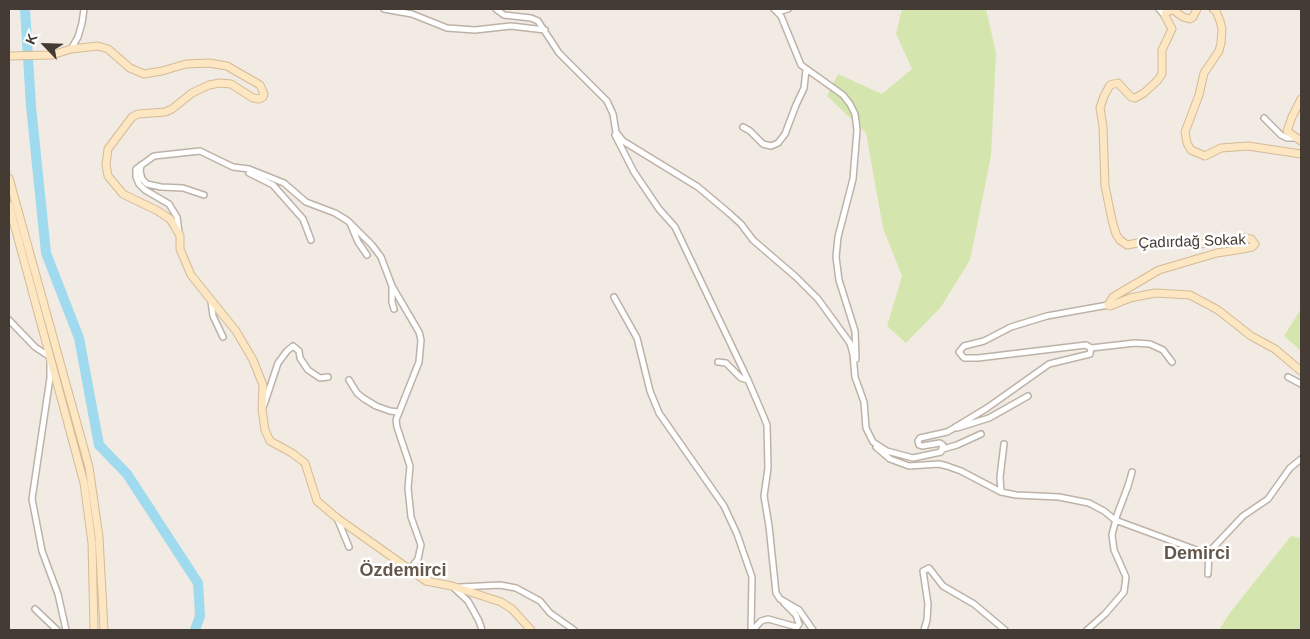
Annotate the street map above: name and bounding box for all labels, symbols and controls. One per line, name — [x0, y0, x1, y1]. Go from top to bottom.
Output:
north arrow — [20, 20, 70, 70]
text: K — [22, 31, 41, 47]
street label: Çadırdağ Sokak — [1138, 231, 1246, 253]
district label: Demirci — [1164, 543, 1230, 565]
district label: Özdemirci — [359, 560, 447, 582]

